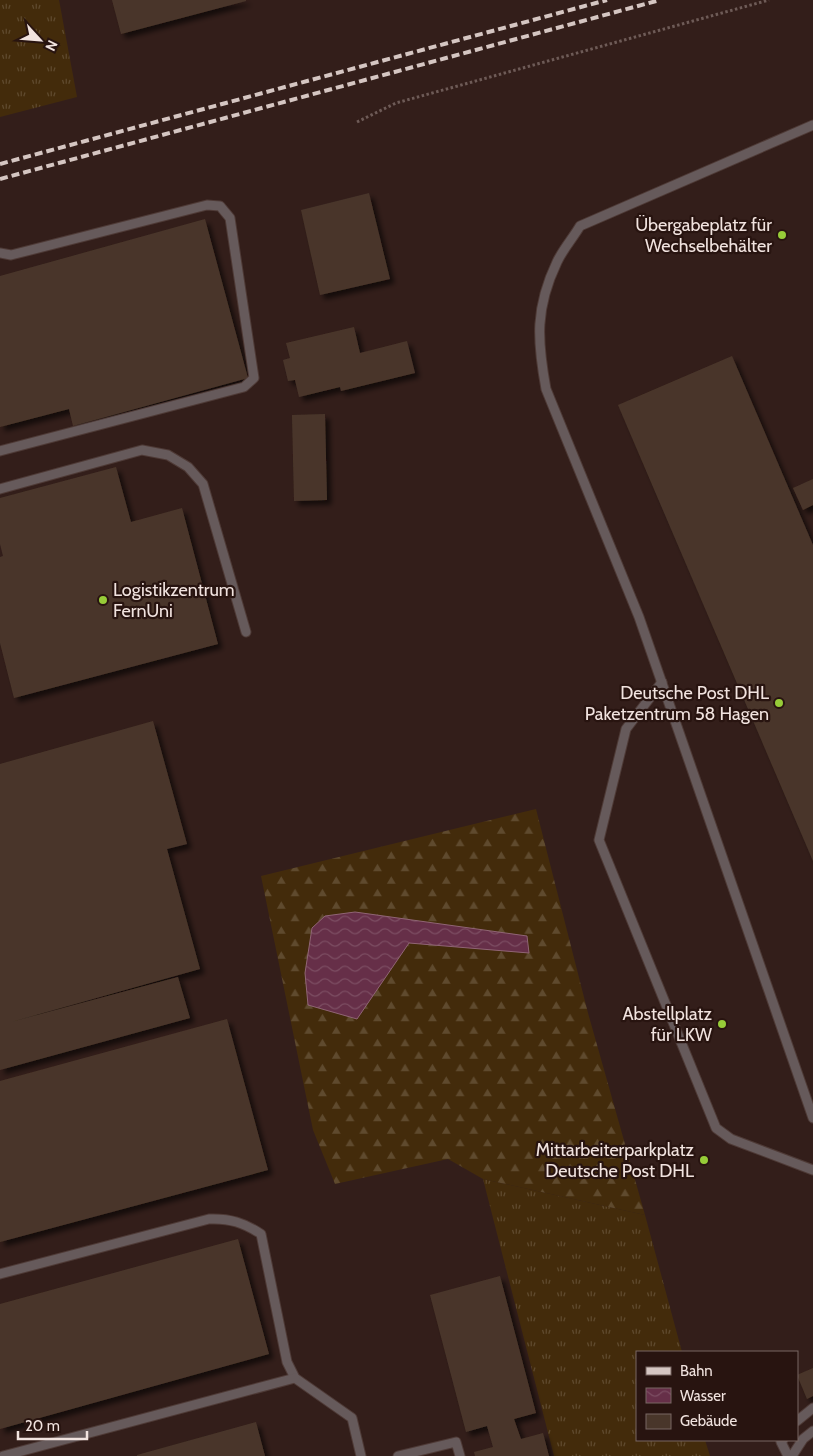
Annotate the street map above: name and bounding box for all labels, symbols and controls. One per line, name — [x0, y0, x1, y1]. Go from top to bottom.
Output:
north arrow — [15, 15, 65, 65]
text: N — [41, 37, 62, 54]
place label: Übergabeplatz für Wechselbehälter — [635, 214, 772, 257]
marker: Übergabeplatz für Wechselbehälter — [776, 229, 788, 241]
place label: Logistikzentrum FernUni — [113, 579, 235, 622]
marker: Logistikzentrum FernUni — [97, 594, 109, 606]
place label: Deutsche Post DHL Paketzentrum 58 Hagen — [585, 682, 769, 725]
marker: Deutsche Post DHL Paketzentrum 58 Hagen — [773, 697, 785, 709]
place label: Abstellplatz für LKW — [622, 1003, 713, 1046]
marker: Abstellplatz für LKW — [716, 1018, 728, 1030]
place label: Mittarbeiterparkplatz Deutsche Post DHL — [536, 1139, 695, 1182]
marker: Mittarbeiterparkplatz Deutsche Post DHL — [698, 1154, 710, 1166]
legend — [636, 1351, 798, 1441]
text: Bahn — [680, 1362, 713, 1380]
text: Wasser — [680, 1387, 726, 1405]
scale bar — [18, 1408, 86, 1440]
text: Gebäude — [680, 1412, 737, 1430]
text: 20 m — [25, 1417, 60, 1435]

